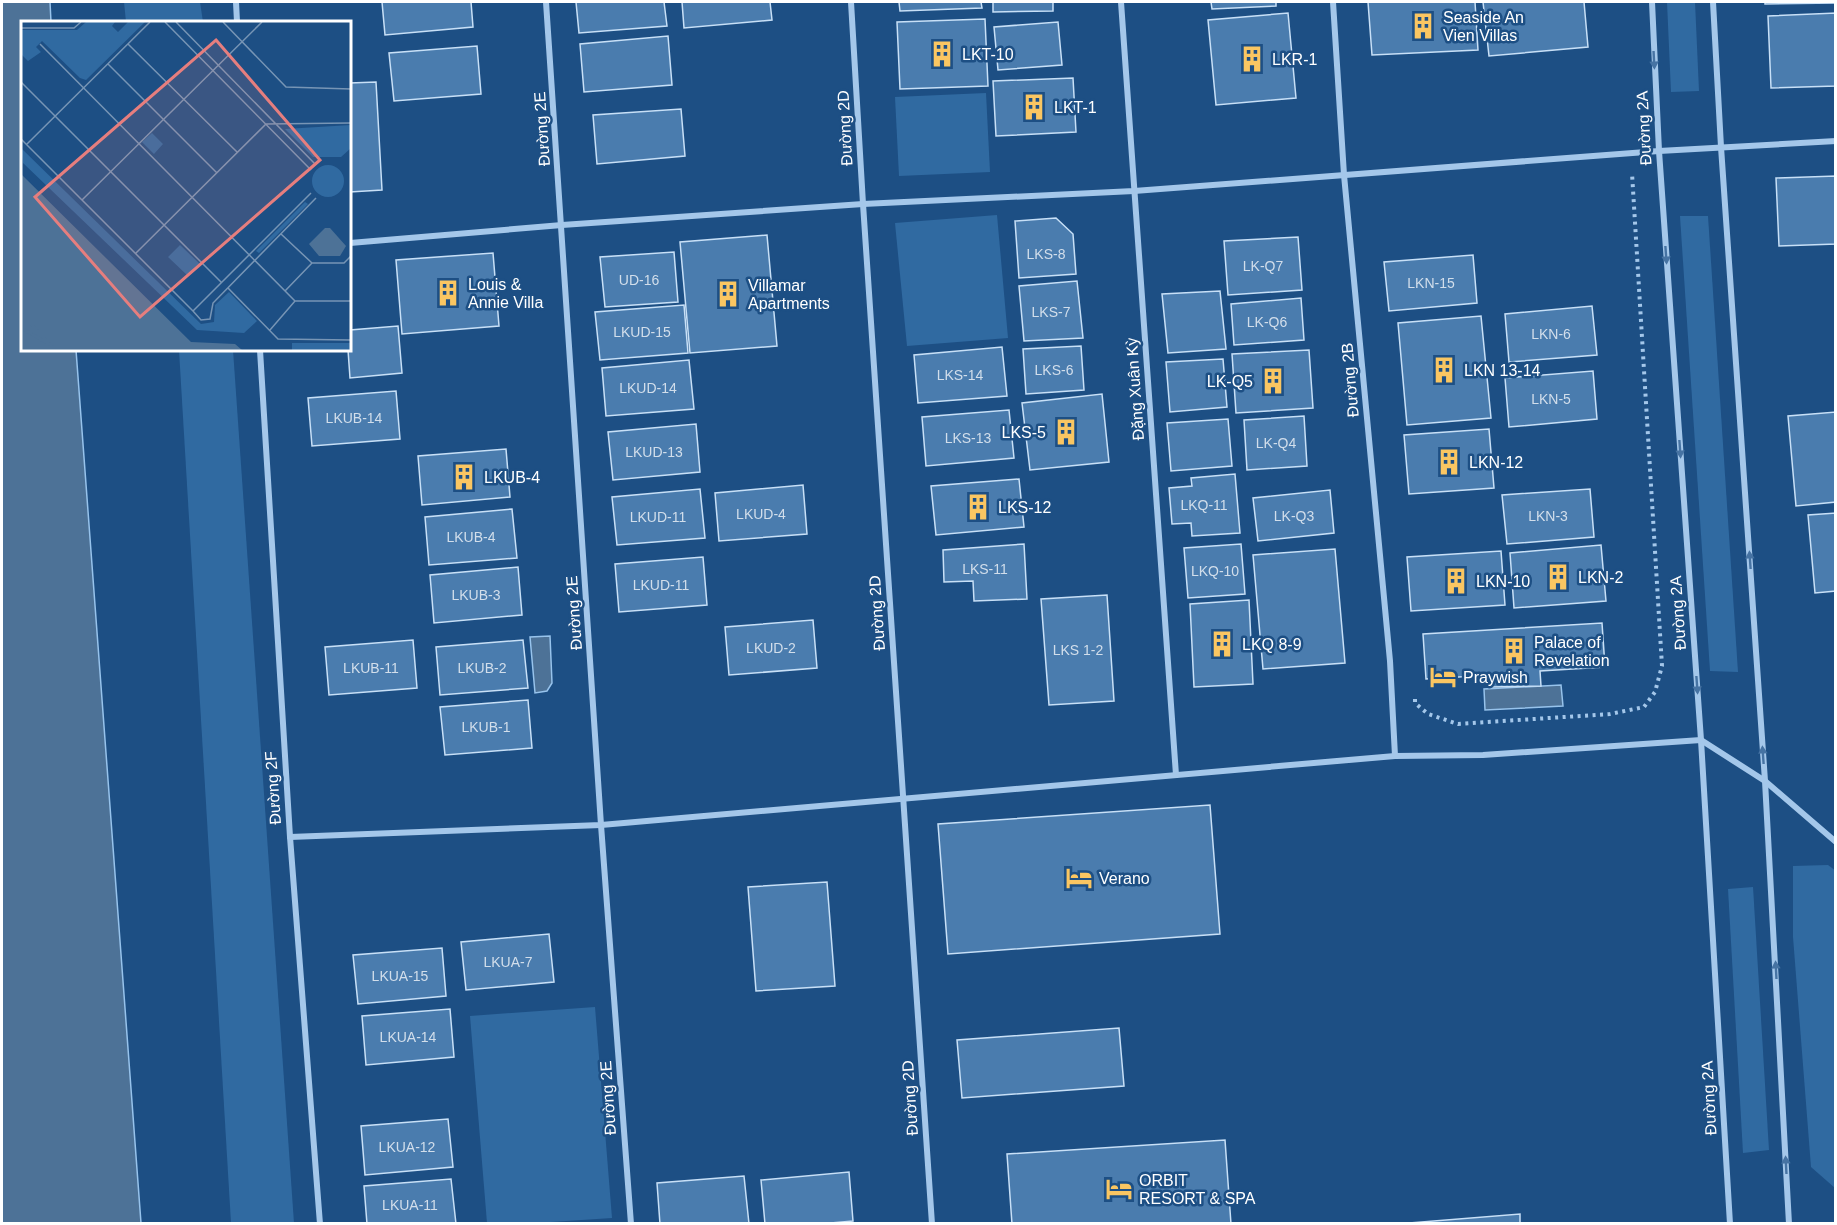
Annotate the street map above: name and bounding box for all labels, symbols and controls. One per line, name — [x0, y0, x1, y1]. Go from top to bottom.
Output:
place label: Seaside An Vien Villas — [1443, 9, 1524, 44]
building icon: Seaside An Vien Villas — [1408, 11, 1438, 41]
inset map — [21, 21, 351, 351]
building icon: LKT-10 — [927, 39, 957, 69]
building icon: LKR-1 — [1237, 44, 1267, 74]
place label: LKT-10 — [962, 46, 1014, 63]
one-way arrow — [1650, 50, 1659, 69]
place label: LKR-1 — [1272, 51, 1317, 68]
street label: Đường 2D — [835, 90, 855, 166]
street label: Đường 2A — [1634, 90, 1654, 166]
street label: Đường 2E — [531, 91, 553, 167]
building icon: LKT-1 — [1019, 92, 1049, 122]
place label: LKT-1 — [1054, 99, 1097, 116]
one-way arrow — [1661, 245, 1671, 264]
house number: LKS-8 — [1027, 246, 1066, 262]
house number: LK-Q7 — [1243, 258, 1283, 274]
house number: UD-16 — [619, 272, 659, 288]
house number: LKN-15 — [1407, 275, 1455, 291]
place label: Louis & Annie Villa — [468, 276, 543, 311]
place label: Villamar Apartments — [748, 277, 830, 312]
building icon: Louis & Annie Villa — [433, 278, 463, 308]
building icon: Villamar Apartments — [713, 279, 743, 309]
house number: LKS-7 — [1032, 304, 1071, 320]
house number: LK-Q6 — [1247, 314, 1287, 330]
house number: LKUD-15 — [613, 324, 671, 340]
house number: LKN-6 — [1531, 326, 1571, 342]
street label: Đặng Xuân Kỳ — [1123, 337, 1147, 441]
street label: Đường 2B — [1338, 342, 1362, 418]
building icon: LKN 13-14 — [1429, 355, 1459, 385]
house number: LKS-6 — [1035, 362, 1074, 378]
place label: LKN 13-14 — [1464, 362, 1541, 379]
building icon: LK-Q5 — [1258, 366, 1288, 396]
house number: LKS-14 — [937, 367, 984, 383]
place label: LK-Q5 — [1207, 373, 1253, 390]
house number: LKUD-14 — [619, 380, 677, 396]
house number: LKN-5 — [1531, 391, 1571, 407]
house number: LKUB-14 — [326, 410, 383, 426]
building icon: LKS-5 — [1051, 417, 1081, 447]
place label: LKS-5 — [1002, 424, 1046, 441]
house number: LKS-13 — [945, 430, 992, 446]
house number: LK-Q4 — [1256, 435, 1296, 451]
one-way arrow — [1675, 440, 1685, 459]
house number: LKUD-13 — [625, 444, 683, 460]
building icon: LKN-12 — [1434, 447, 1464, 477]
place label: LKN-12 — [1469, 454, 1523, 471]
building icon: LKUB-4 — [449, 462, 479, 492]
place label: LKUB-4 — [484, 469, 540, 486]
building icon: LKS-12 — [963, 492, 993, 522]
house number: LKQ-11 — [1180, 497, 1228, 513]
place label: LKS-12 — [998, 499, 1051, 516]
house number: LKUD-4 — [736, 506, 786, 522]
house number: LK-Q3 — [1274, 508, 1314, 524]
house number: LKN-3 — [1528, 508, 1568, 524]
house number: LKUD-11 — [630, 509, 686, 525]
house number: LKUB-4 — [446, 529, 496, 545]
one-way arrow — [1745, 551, 1754, 570]
house number: LKS-11 — [962, 561, 1008, 577]
building icon: LKN-2 — [1543, 562, 1573, 592]
house number: LKQ-10 — [1191, 563, 1239, 579]
building icon: LKN-10 — [1441, 566, 1471, 596]
place label: LKN-2 — [1578, 569, 1623, 586]
place label: LKN-10 — [1476, 573, 1530, 590]
street label: Đường 2E — [563, 575, 585, 651]
street label: Đường 2D — [866, 575, 888, 651]
street label: Đường 2A — [1667, 575, 1689, 651]
house number: LKUD-11 — [633, 577, 689, 593]
house number: LKUB-3 — [451, 587, 501, 603]
building icon: LKQ 8-9 — [1207, 629, 1237, 659]
place label: Palace of Revelation — [1534, 634, 1610, 669]
place label: LKQ 8-9 — [1242, 636, 1302, 653]
building icon: Palace of Revelation — [1499, 636, 1529, 666]
house number: LKUD-2 — [746, 640, 796, 656]
house number: LKS 1-2 — [1053, 642, 1104, 658]
house number: LKUB-11 — [343, 660, 399, 676]
house number: LKUB-2 — [457, 660, 507, 676]
hotel icon: Praywish — [1428, 662, 1458, 692]
place label: Praywish — [1463, 669, 1528, 686]
one-way arrow — [1692, 676, 1702, 695]
house number: LKUB-1 — [461, 719, 511, 735]
one-way arrow — [1759, 745, 1768, 764]
street label: Đường 2F — [262, 750, 284, 825]
hotel icon: Verano — [1064, 863, 1094, 893]
place label: Verano — [1099, 870, 1150, 887]
house number: LKUA-7 — [483, 954, 533, 970]
one-way arrow — [1771, 961, 1780, 980]
house number: LKUA-15 — [372, 968, 429, 984]
house number: LKUA-14 — [380, 1029, 437, 1045]
street label: Đường 2E — [597, 1060, 619, 1136]
street label: Đường 2D — [899, 1060, 921, 1136]
street label: Đường 2A — [1699, 1060, 1719, 1136]
house number: LKUA-12 — [379, 1139, 436, 1155]
one-way arrow — [1782, 1156, 1791, 1175]
place label: ORBIT RESORT & SPA — [1139, 1172, 1256, 1207]
hotel icon: ORBIT RESORT & SPA — [1104, 1174, 1134, 1204]
house number: LKUA-11 — [382, 1197, 438, 1213]

